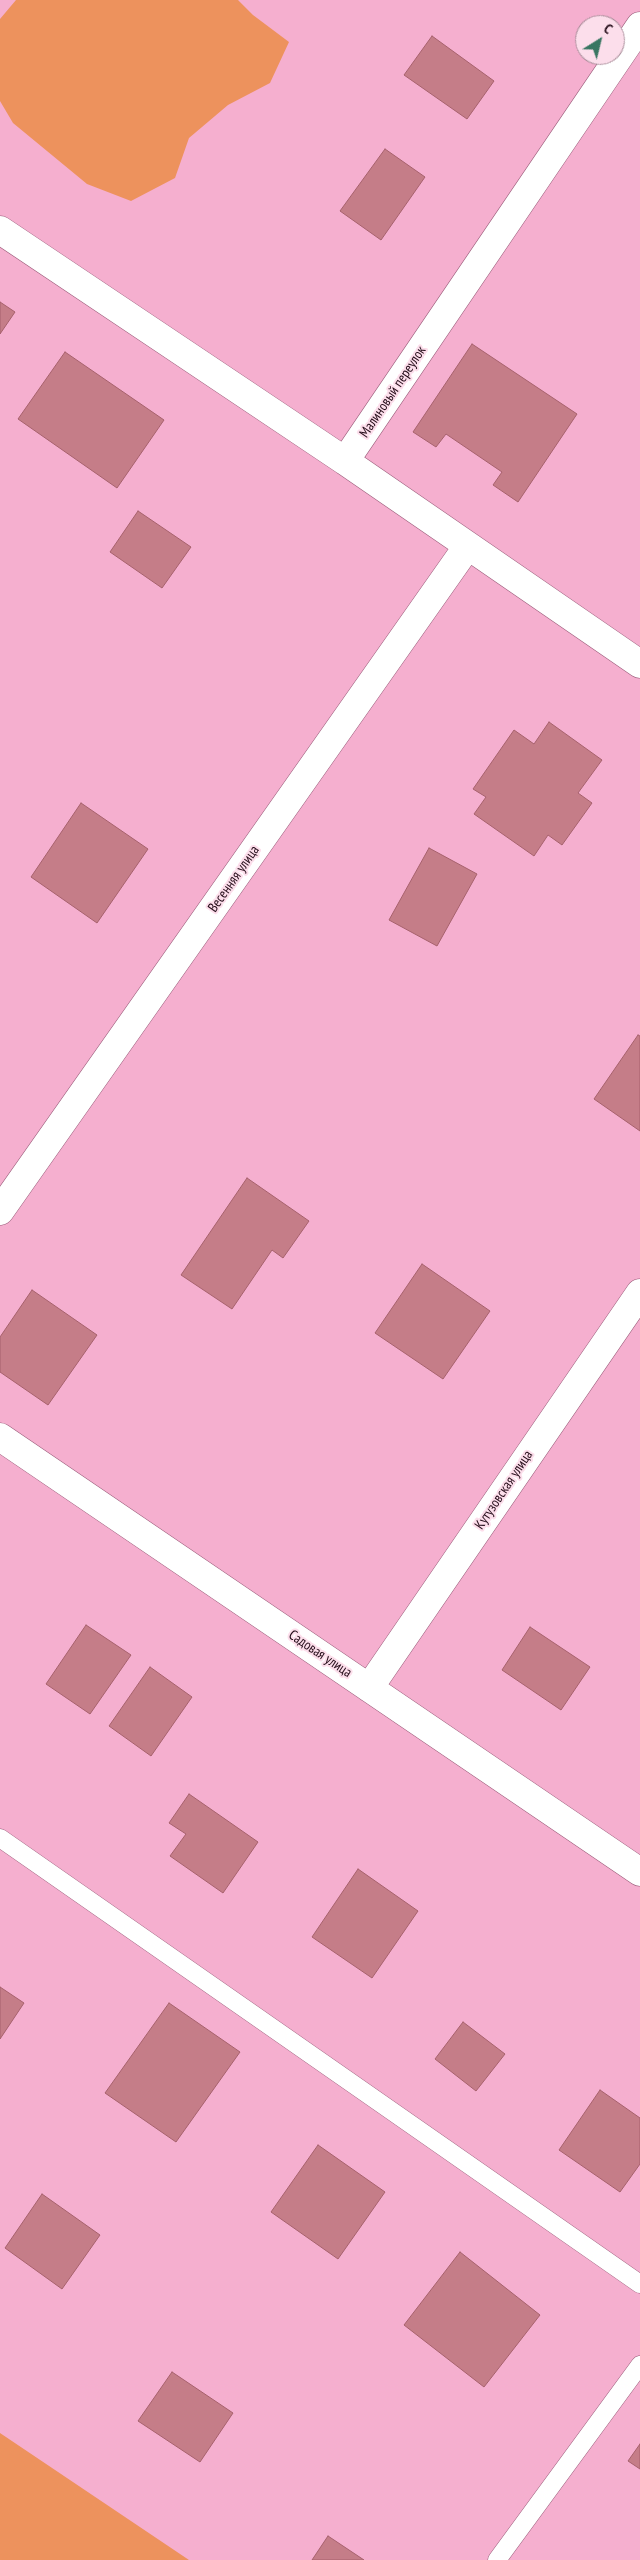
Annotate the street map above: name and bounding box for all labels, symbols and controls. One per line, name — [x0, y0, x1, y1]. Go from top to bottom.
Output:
north arrow — [575, 15, 625, 65]
text: С — [600, 20, 616, 38]
street label: Малиновый переулок — [356, 343, 430, 441]
street label: Весенняя улица — [205, 842, 263, 916]
street label: Кутузовская улица — [471, 1447, 537, 1533]
street label: Садовая улица — [285, 1627, 355, 1681]

